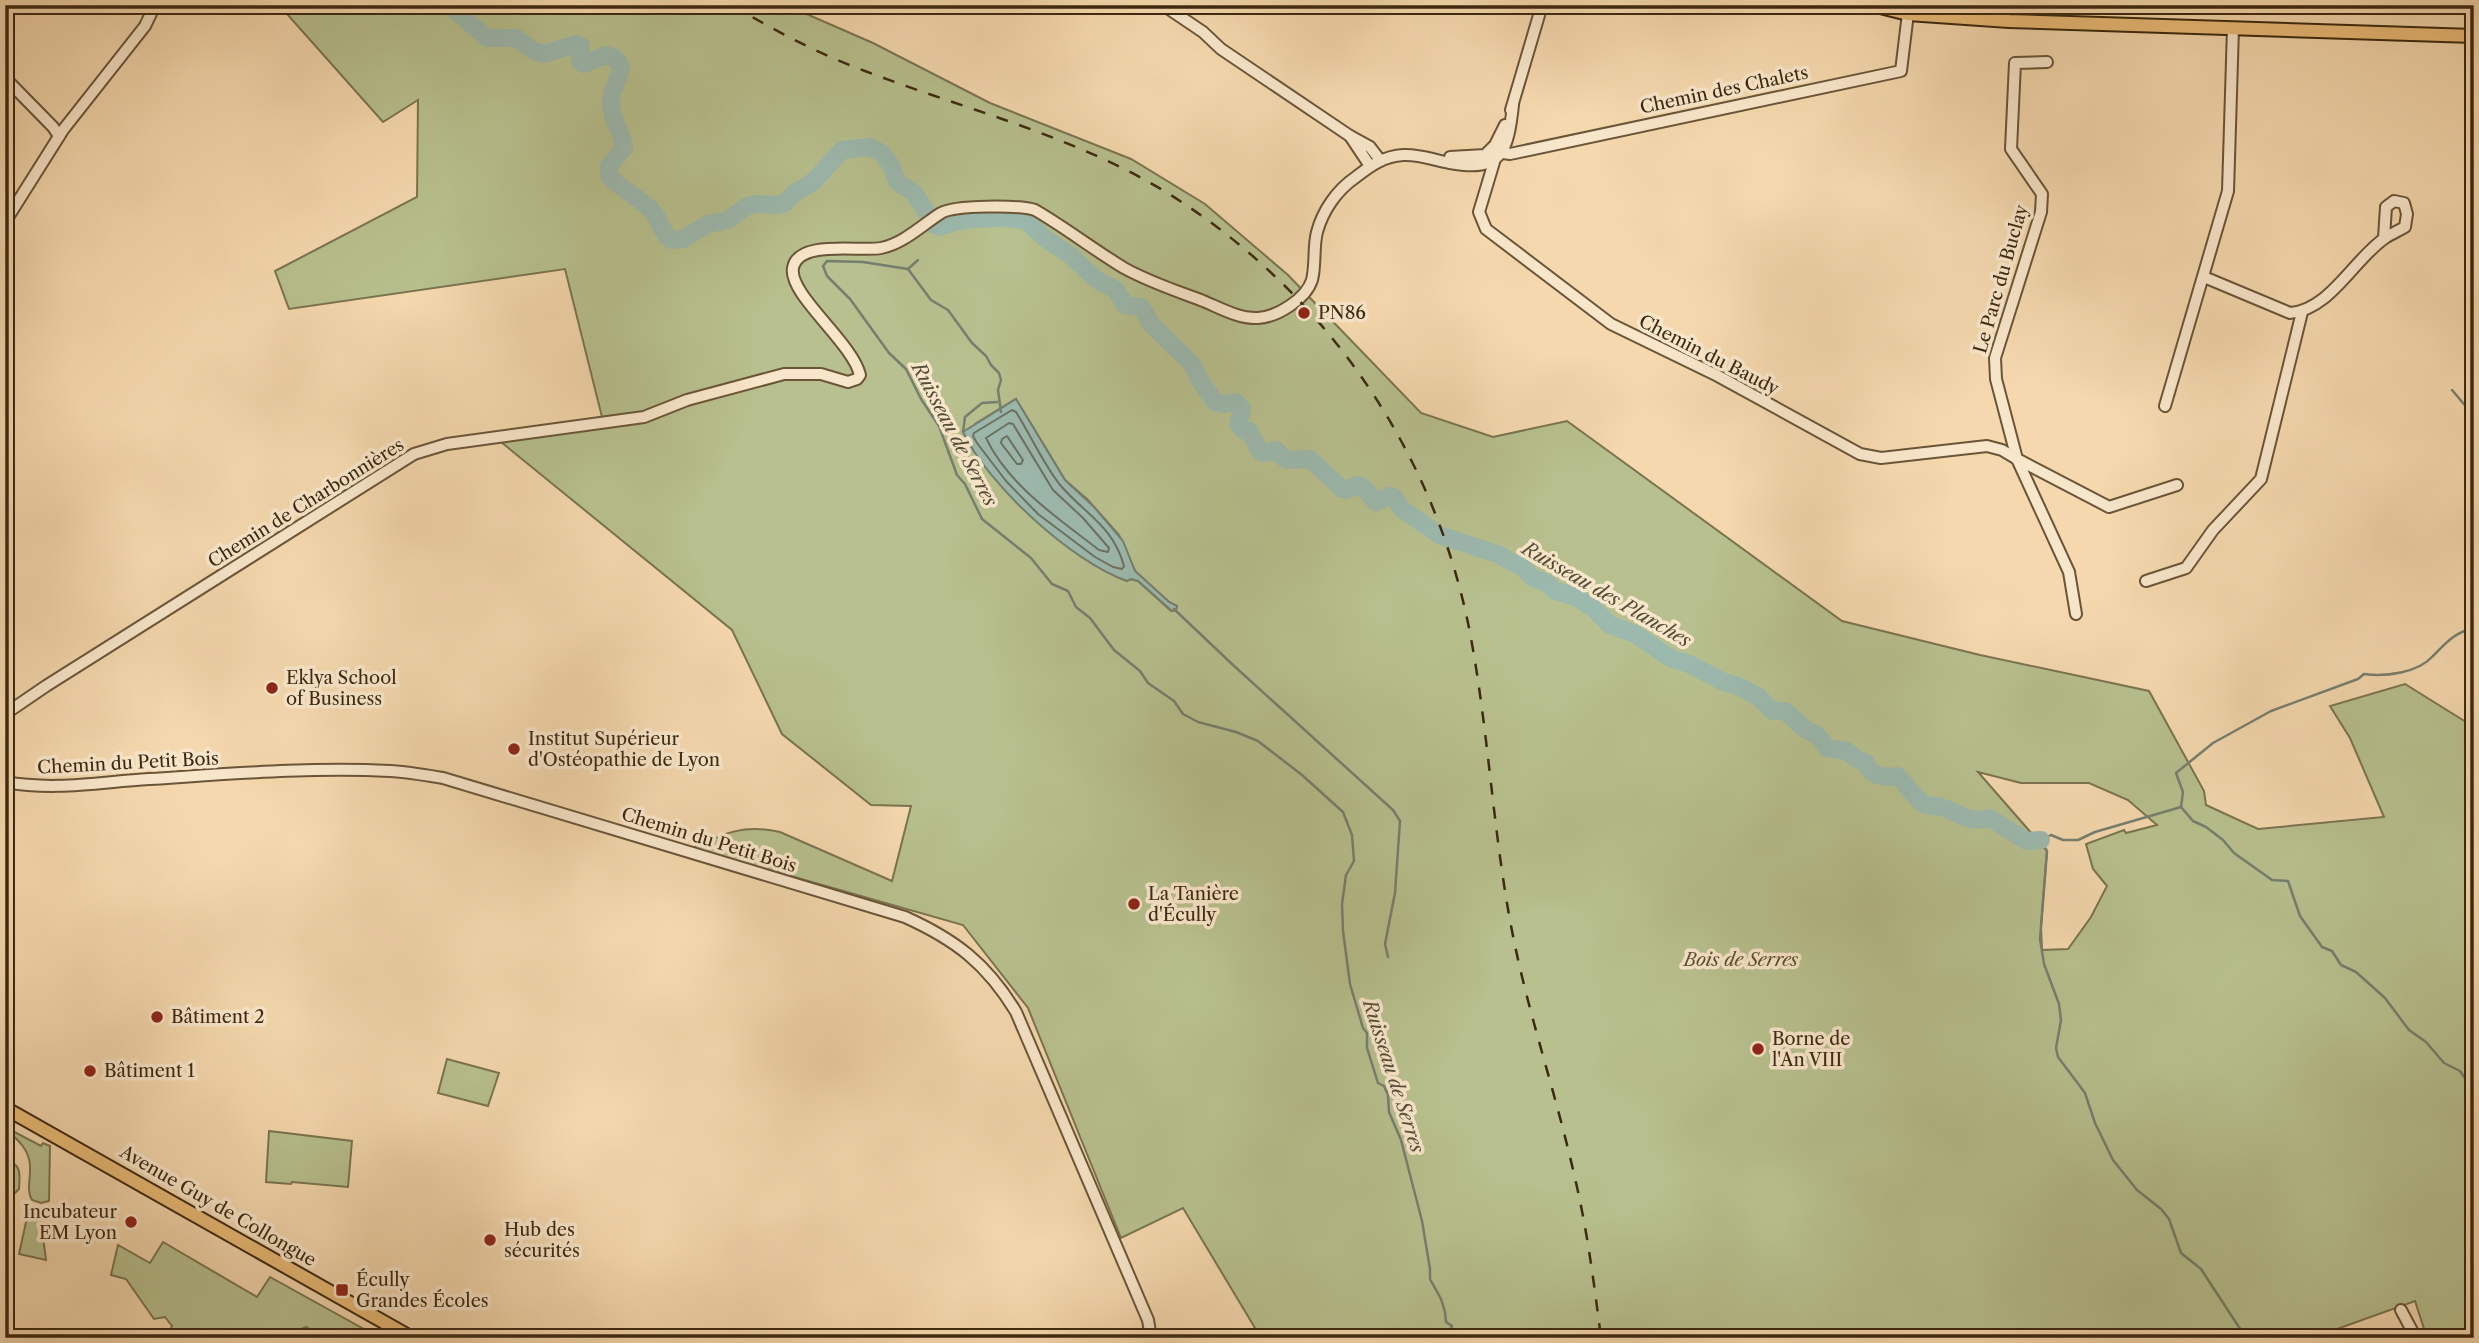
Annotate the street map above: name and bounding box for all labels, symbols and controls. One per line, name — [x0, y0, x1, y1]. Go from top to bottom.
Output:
street label: Chemin des Chalets — [1638, 61, 1810, 119]
street label: Le Parc du Buclay — [1969, 201, 2033, 356]
place label: PN86 — [1318, 302, 1366, 324]
marker: PN86 — [1296, 305, 1312, 321]
street label: Chemin du Baudy — [1635, 310, 1784, 400]
water label: Ruisseau de Serres — [906, 357, 1002, 511]
street label: Chemin de Charbonnières — [204, 434, 408, 572]
water label: Ruisseau des Planches — [1516, 536, 1696, 653]
place label: Eklya School of Business — [286, 667, 397, 710]
marker: Eklya School of Business — [264, 680, 280, 696]
place label: Institut Supérieur d'Ostéopathie de Lyon — [528, 728, 720, 771]
marker: Institut Supérieur d'Ostéopathie de Lyon — [506, 741, 522, 757]
street label: Chemin du Petit Bois — [37, 747, 219, 779]
street label: Chemin du Petit Bois — [619, 803, 799, 877]
place label: La Tanière d'Écully — [1148, 883, 1239, 926]
marker: La Tanière d'Écully — [1126, 896, 1142, 912]
park label: Bois de Serres — [1682, 949, 1798, 971]
water label: Ruisseau de Serres — [1357, 995, 1429, 1156]
place label: Bâtiment 2 — [171, 1006, 265, 1028]
marker: Bâtiment 2 — [149, 1009, 165, 1025]
place label: Borne de l'An VIII — [1772, 1028, 1850, 1071]
marker: Borne de l'An VIII — [1750, 1041, 1766, 1057]
place label: Bâtiment 1 — [104, 1060, 195, 1082]
marker: Bâtiment 1 — [82, 1063, 98, 1079]
street label: Avenue Guy de Collongue — [115, 1140, 320, 1271]
place label: Incubateur EM Lyon — [23, 1201, 117, 1244]
marker: Incubateur EM Lyon — [123, 1214, 139, 1230]
place label: Hub des sécurités — [504, 1219, 580, 1262]
marker: Hub des sécurités — [482, 1232, 498, 1248]
place label: Écully Grandes Écoles — [356, 1268, 489, 1312]
marker: Écully Grandes Écoles — [334, 1282, 350, 1298]

